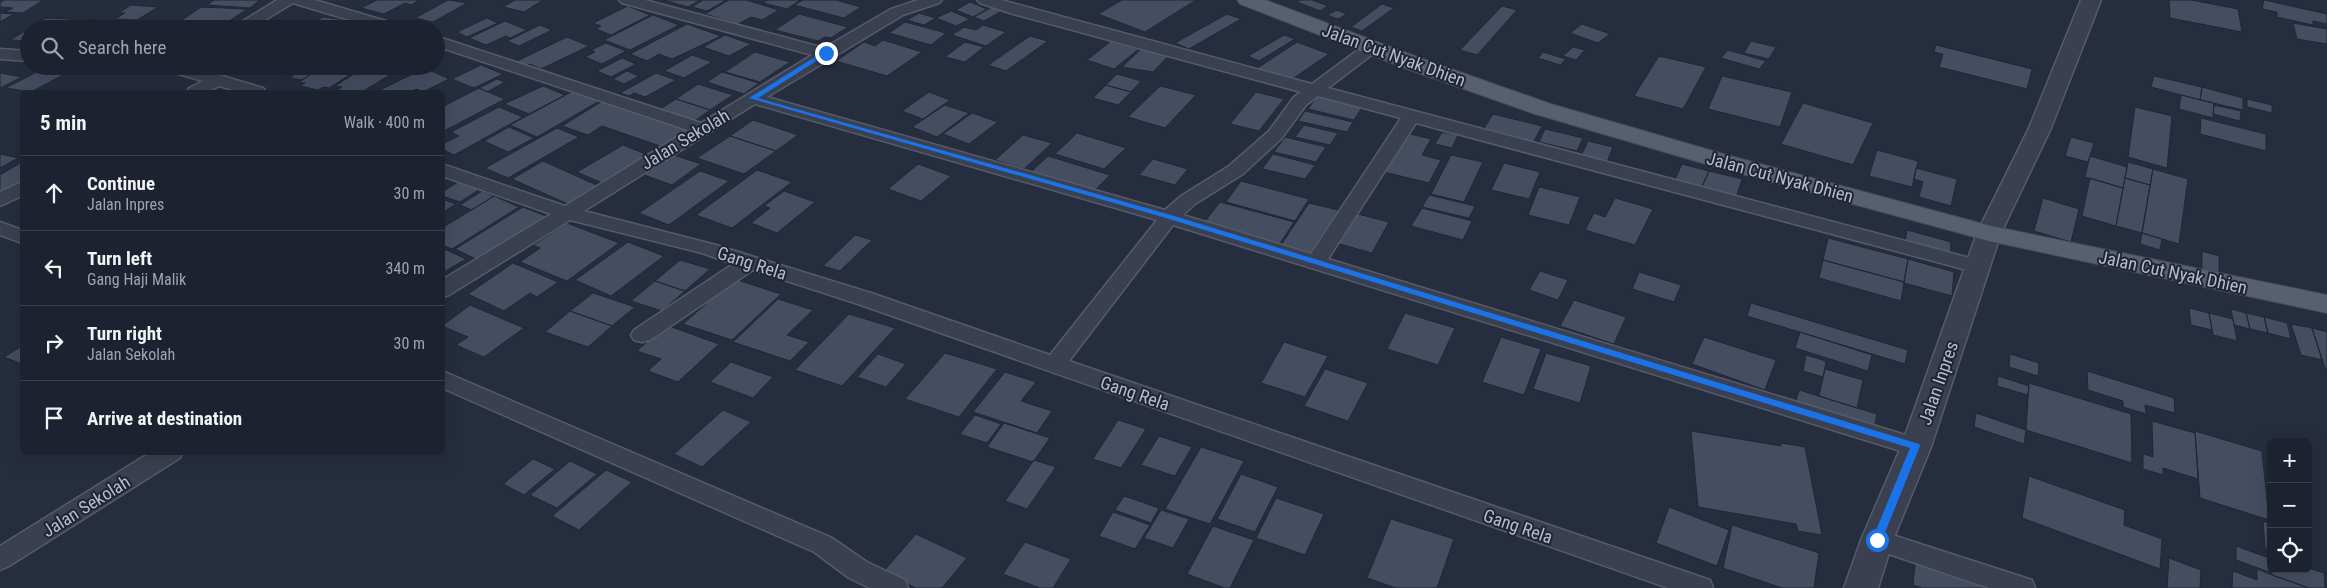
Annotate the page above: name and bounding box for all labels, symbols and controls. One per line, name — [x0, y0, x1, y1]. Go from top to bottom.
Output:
street label: Jalan Cut Nyak Dhien — [1319, 19, 1469, 91]
search box — [20, 20, 445, 75]
icon: search — [38, 34, 66, 62]
text: Search here — [78, 36, 166, 59]
route end — [815, 42, 838, 65]
street label: Jalan Sekolah — [637, 104, 733, 174]
text: 5 min — [40, 111, 87, 135]
text: Walk · 400 m — [344, 113, 425, 132]
street label: Jalan Cut Nyak Dhien — [1704, 147, 1856, 207]
text: Continue — [87, 172, 155, 195]
icon: ahead — [40, 179, 68, 207]
text: 30 m — [393, 184, 425, 203]
text: Jalan Inpres — [87, 195, 164, 214]
street label: Gang Rela — [715, 242, 789, 284]
street label: Jalan Cut Nyak Dhien — [2097, 246, 2249, 298]
text: Turn left — [87, 247, 152, 270]
icon: left — [40, 254, 68, 282]
text: 340 m — [386, 259, 425, 278]
text: Gang Haji Malik — [87, 270, 186, 289]
text: Turn right — [87, 322, 162, 345]
icon: right — [40, 329, 68, 357]
text: 30 m — [393, 334, 425, 353]
street label: Jalan Inpres — [1914, 338, 1962, 428]
text: Jalan Sekolah — [87, 345, 175, 364]
street label: Gang Rela — [1098, 371, 1172, 415]
icon: arrive — [40, 404, 68, 432]
text: Arrive at destination — [87, 407, 242, 430]
map controls — [2267, 438, 2312, 573]
button: + — [2267, 438, 2312, 483]
street label: Jalan Sekolah — [38, 471, 134, 541]
button: − — [2267, 483, 2312, 528]
street label: Gang Rela — [1481, 504, 1555, 548]
button: locate — [2267, 528, 2312, 573]
route start — [1866, 529, 1889, 552]

